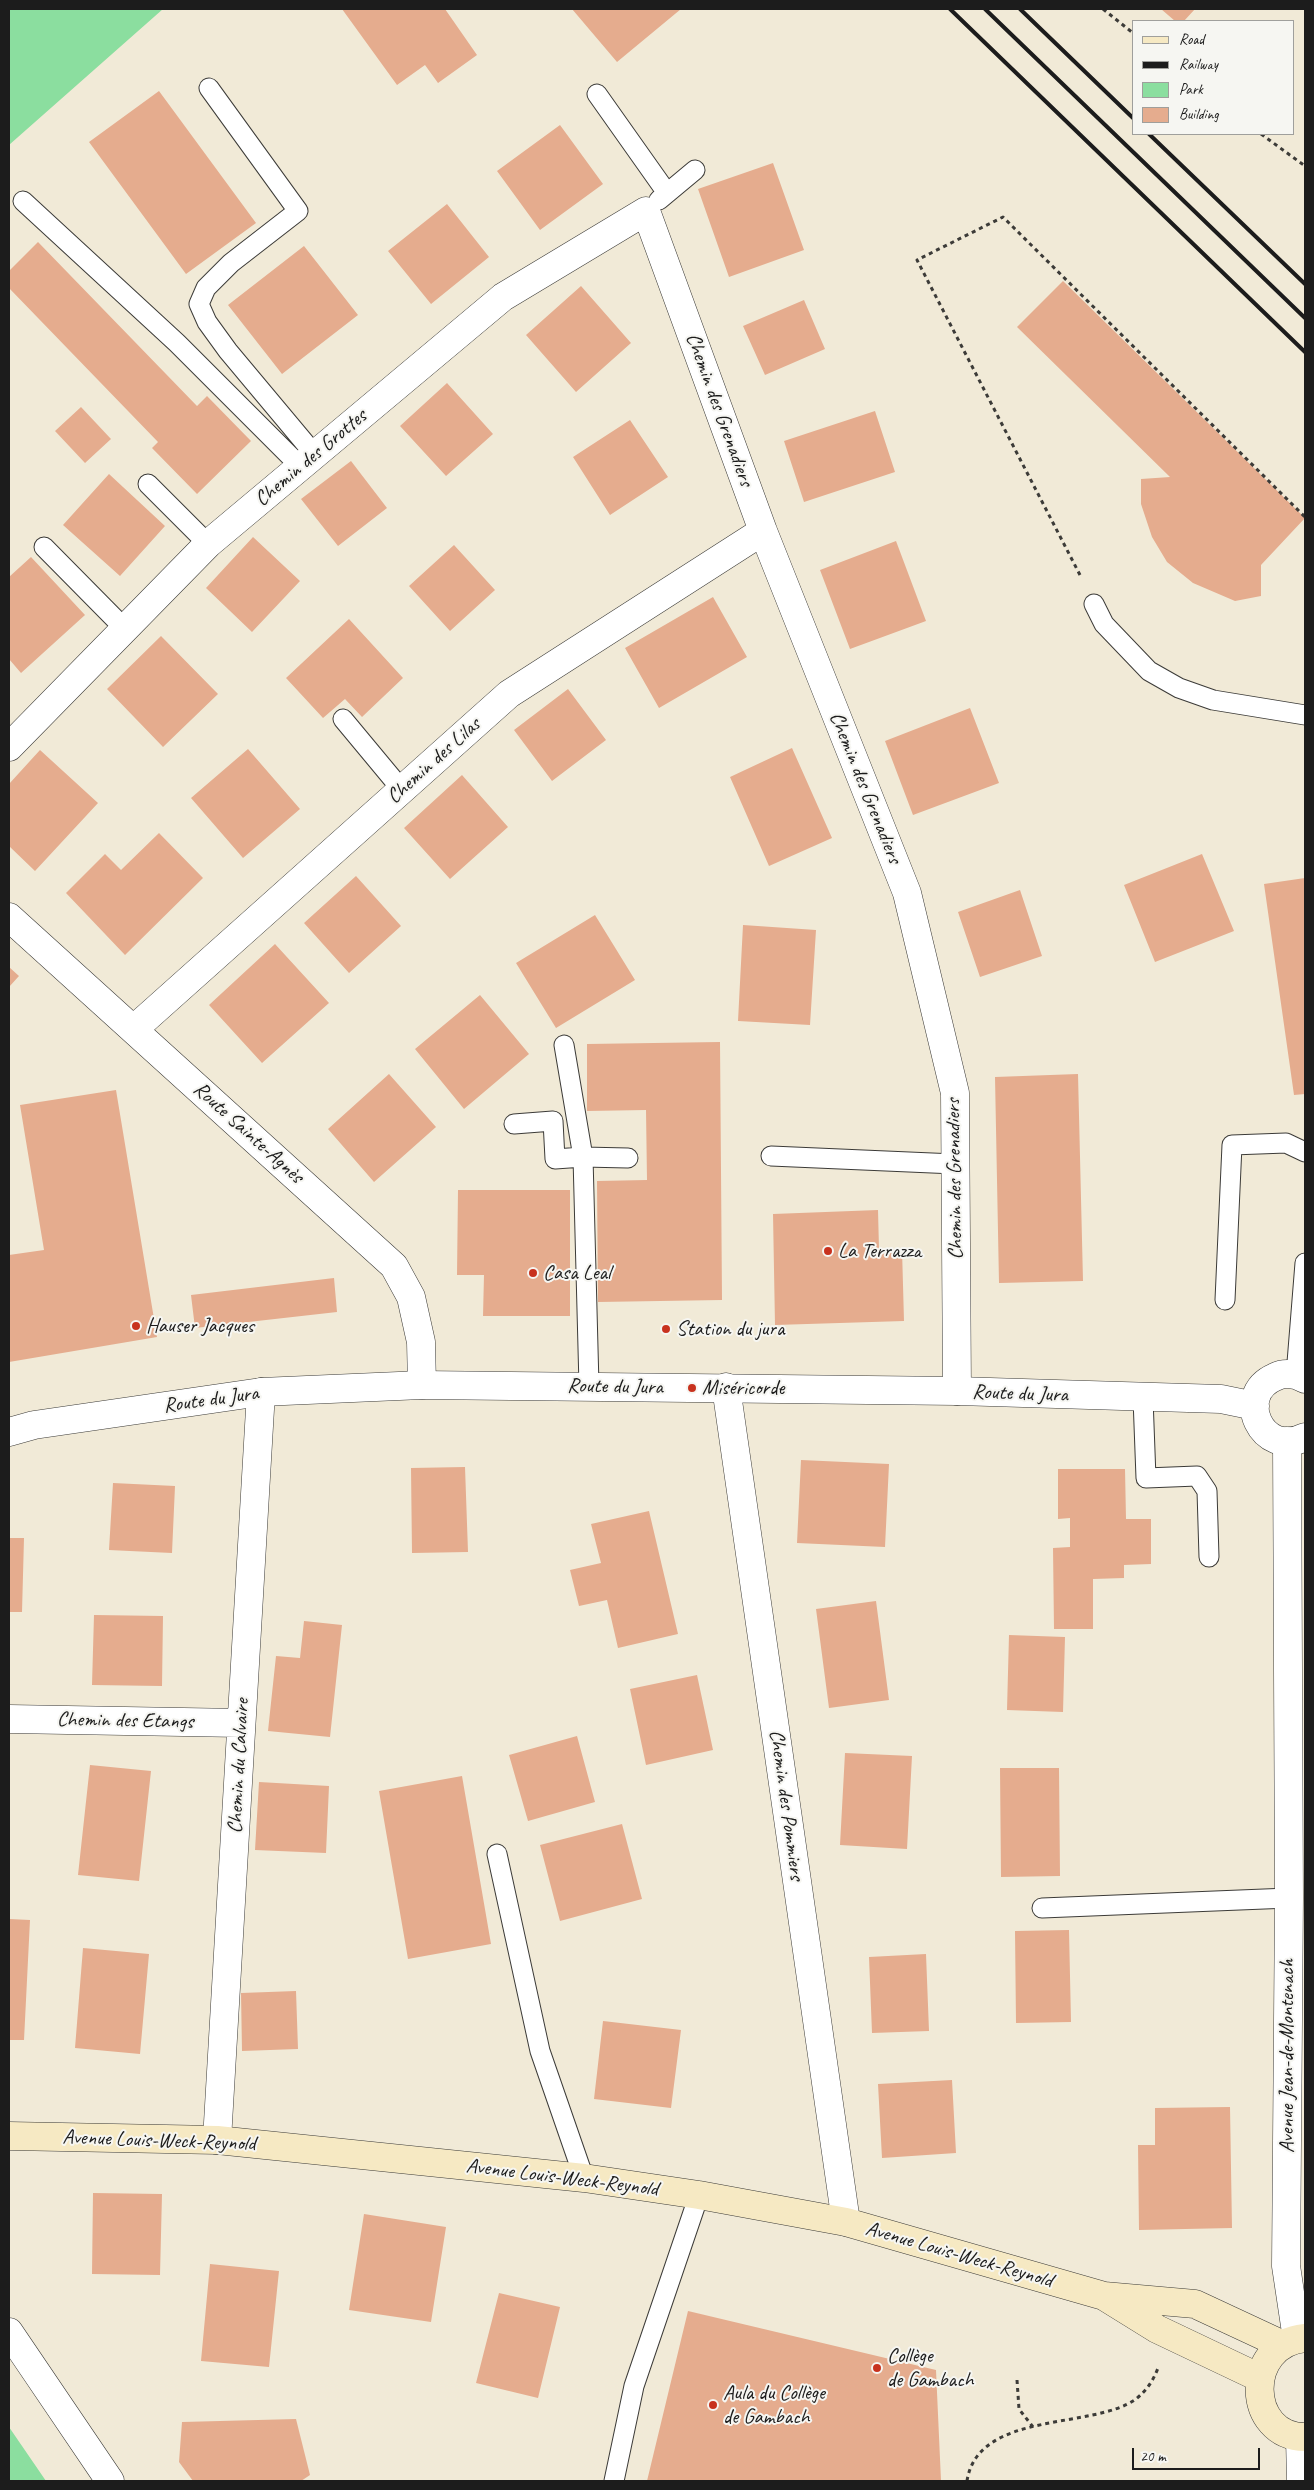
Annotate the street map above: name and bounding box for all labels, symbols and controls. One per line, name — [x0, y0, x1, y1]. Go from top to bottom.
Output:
legend — [1132, 20, 1294, 135]
text: Road — [1179, 30, 1204, 49]
text: Railway — [1179, 55, 1218, 74]
text: Park — [1179, 80, 1203, 99]
text: Building — [1179, 105, 1218, 124]
street label: Chemin des Grenadiers — [680, 330, 758, 490]
street label: Chemin des Grottes — [250, 404, 372, 512]
street label: Chemin des Grenadiers — [823, 708, 907, 868]
street label: Chemin des Lilas — [382, 712, 486, 810]
street label: Route Sainte-Agnès — [188, 1077, 308, 1189]
street label: Chemin des Grenadiers — [941, 1098, 969, 1260]
place label: La Terrazza — [838, 1238, 921, 1264]
marker: La Terrazza — [822, 1245, 834, 1257]
place label: Casa Leal — [543, 1260, 610, 1286]
marker: Casa Leal — [527, 1267, 539, 1279]
place label: Hauser Jacques — [146, 1313, 254, 1339]
place label: Station du jura — [676, 1316, 784, 1342]
marker: Hauser Jacques — [130, 1320, 142, 1332]
marker: Station du jura — [660, 1323, 672, 1335]
street label: Route du Jura — [567, 1374, 663, 1400]
place label: Miséricorde — [702, 1375, 784, 1401]
street label: Route du Jura — [972, 1380, 1068, 1408]
street label: Route du Jura — [162, 1381, 260, 1419]
marker: Miséricorde — [686, 1382, 698, 1394]
street label: Chemin du Calvaire — [223, 1698, 255, 1834]
street label: Chemin des Etangs — [57, 1707, 193, 1735]
street label: Chemin des Pommiers — [763, 1728, 809, 1882]
street label: Avenue Jean-de-Montenach — [1274, 1959, 1300, 2153]
street label: Avenue Louis-Weck-Reynold — [62, 2125, 256, 2157]
street label: Avenue Louis-Weck-Reynold — [465, 2154, 659, 2202]
street label: Avenue Louis-Weck-Reynold — [863, 2216, 1055, 2294]
place label: Collège de Gambach — [887, 2343, 973, 2393]
marker: Collège de Gambach — [871, 2362, 883, 2374]
place label: Aula du Collège de Gambach — [723, 2380, 825, 2430]
marker: Aula du Collège de Gambach — [707, 2399, 719, 2411]
scale bar — [1134, 2438, 1262, 2470]
text: 20 m — [1140, 2447, 1166, 2466]

